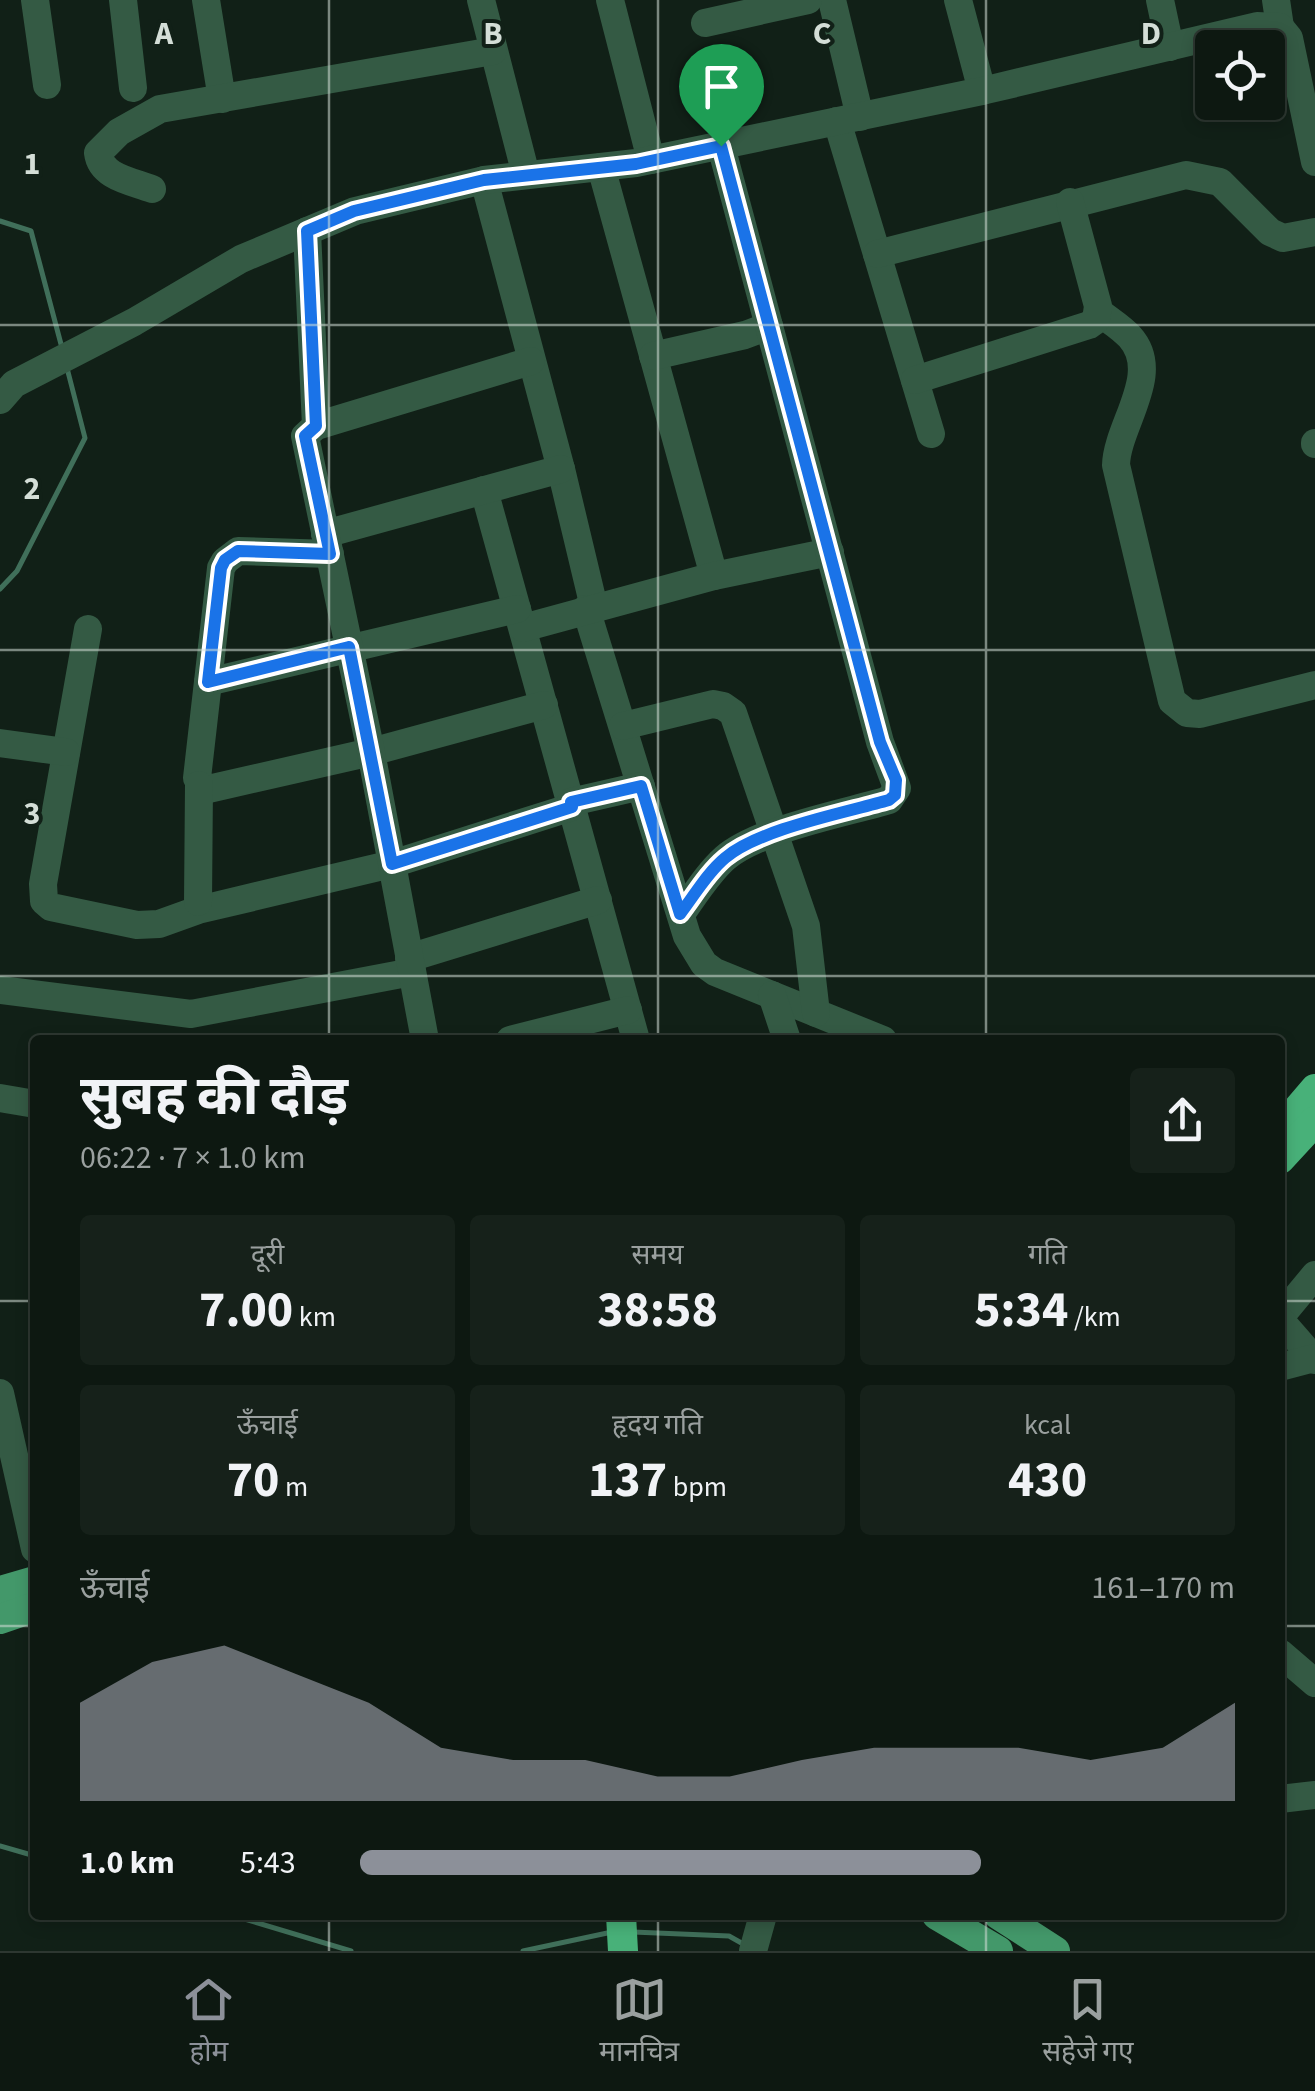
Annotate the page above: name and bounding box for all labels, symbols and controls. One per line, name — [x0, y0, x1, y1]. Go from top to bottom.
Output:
text: A — [154, 11, 174, 57]
text: B — [483, 11, 503, 57]
text: C — [813, 11, 831, 57]
text: D — [1141, 11, 1161, 57]
map controls — [1195, 30, 1285, 120]
button: locate — [1195, 30, 1285, 120]
pin — [679, 44, 764, 147]
icon: arrive — [694, 59, 749, 114]
text: 1 — [24, 141, 40, 187]
text: 2 — [24, 466, 40, 512]
text: 3 — [24, 791, 40, 837]
text: सुबह की दौड़ — [80, 1058, 348, 1136]
button: share — [1130, 1068, 1235, 1173]
text: 06:22 · 7 × 1.0 km — [80, 1135, 306, 1181]
text: दूरी — [251, 1235, 284, 1275]
text: समय — [632, 1235, 683, 1275]
text: गति — [1028, 1235, 1067, 1275]
text: 7.00 — [199, 1275, 293, 1346]
text: 38:58 — [597, 1275, 718, 1346]
text: 5:34 — [974, 1275, 1068, 1346]
text: km — [293, 1297, 336, 1337]
text: /km — [1068, 1297, 1121, 1337]
text: ऊँचाई — [237, 1405, 298, 1445]
text: हृदय गति — [612, 1405, 703, 1445]
text: kcal — [1024, 1405, 1071, 1445]
text: 70 — [227, 1445, 280, 1516]
text: 137 — [588, 1445, 667, 1516]
text: 430 — [1008, 1445, 1087, 1516]
text: m — [280, 1467, 308, 1507]
text: bpm — [667, 1467, 727, 1507]
text: ऊँचाई — [80, 1565, 149, 1611]
text: 161–170 m — [1091, 1565, 1235, 1611]
text: 1.0 km — [80, 1840, 175, 1886]
text: 5:43 — [240, 1840, 296, 1886]
tab: होम — [181, 1972, 236, 2072]
tab: मानचित्र — [599, 1972, 679, 2072]
tab: सहेजे गए — [1042, 1972, 1134, 2072]

